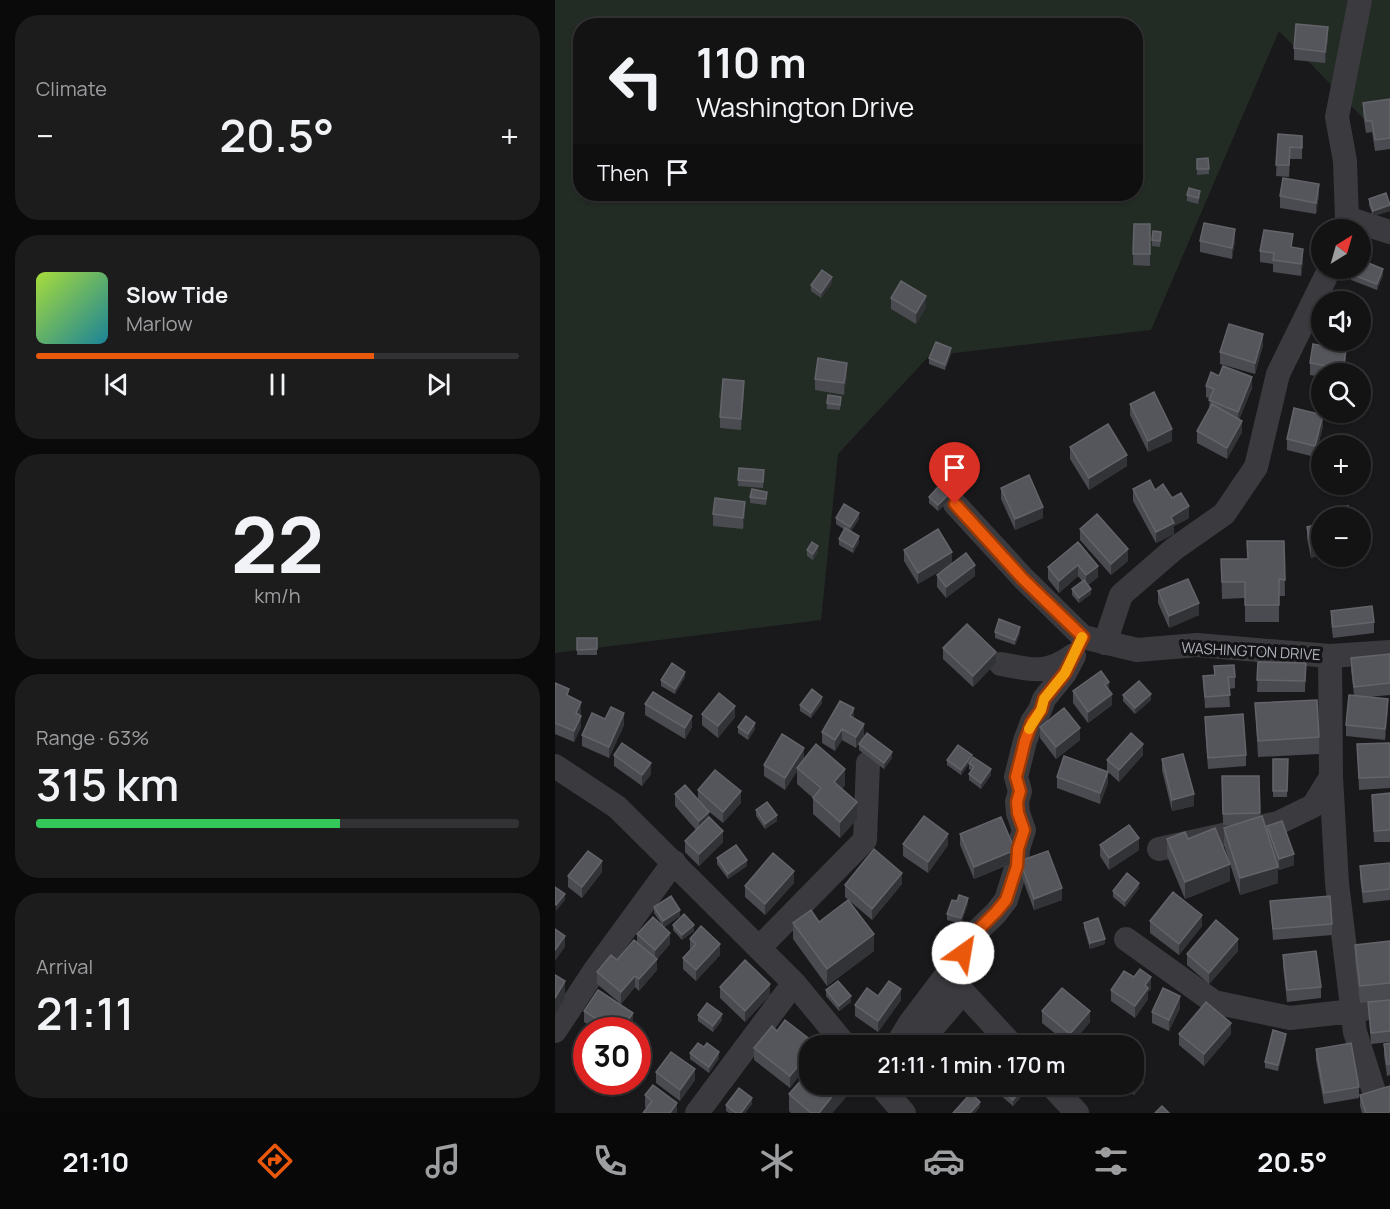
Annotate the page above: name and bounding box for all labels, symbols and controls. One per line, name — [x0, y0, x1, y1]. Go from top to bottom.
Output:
text: 110 m — [696, 33, 807, 91]
icon: left — [597, 42, 675, 120]
text: Climate — [36, 75, 107, 102]
text: Washington Drive — [696, 88, 914, 125]
text: 20.5° — [220, 104, 334, 166]
text: − — [36, 113, 54, 158]
text: + — [500, 113, 519, 158]
icon: arrive — [661, 156, 694, 189]
text: Then — [597, 158, 649, 188]
north arrow — [1311, 219, 1371, 279]
map controls — [1311, 219, 1371, 567]
text: Slow Tide — [126, 280, 228, 310]
button: sound — [1311, 291, 1371, 351]
text: Marlow — [126, 310, 193, 337]
button: search — [1311, 363, 1371, 423]
icon: previous — [100, 368, 133, 401]
icon: pause — [261, 368, 294, 401]
icon: next — [422, 368, 455, 401]
button: + — [1311, 435, 1371, 495]
pin — [929, 442, 980, 504]
icon: arrive — [938, 451, 971, 484]
text: 22 — [231, 490, 324, 596]
button: − — [1311, 507, 1371, 567]
text: km/h — [254, 582, 301, 609]
street label: WASHINGTON DRIVE — [1181, 637, 1321, 665]
text: Range · 63% — [36, 724, 149, 751]
text: 315 km — [36, 753, 179, 815]
position arrow — [931, 921, 995, 985]
text: Arrival — [36, 953, 93, 980]
text: 21:11 — [36, 982, 134, 1044]
speed limit sign: 30 — [573, 1017, 651, 1095]
text: 21:11 · 1 min · 170 m — [878, 1050, 1065, 1080]
icon: directions — [254, 1140, 296, 1182]
icon: music — [422, 1140, 464, 1182]
icon: phone — [589, 1140, 631, 1182]
icon: climate — [756, 1140, 798, 1182]
icon: car — [923, 1140, 965, 1182]
icon: filters — [1090, 1140, 1132, 1182]
text: 21:10 — [63, 1143, 129, 1180]
text: 20.5° — [1257, 1143, 1327, 1180]

